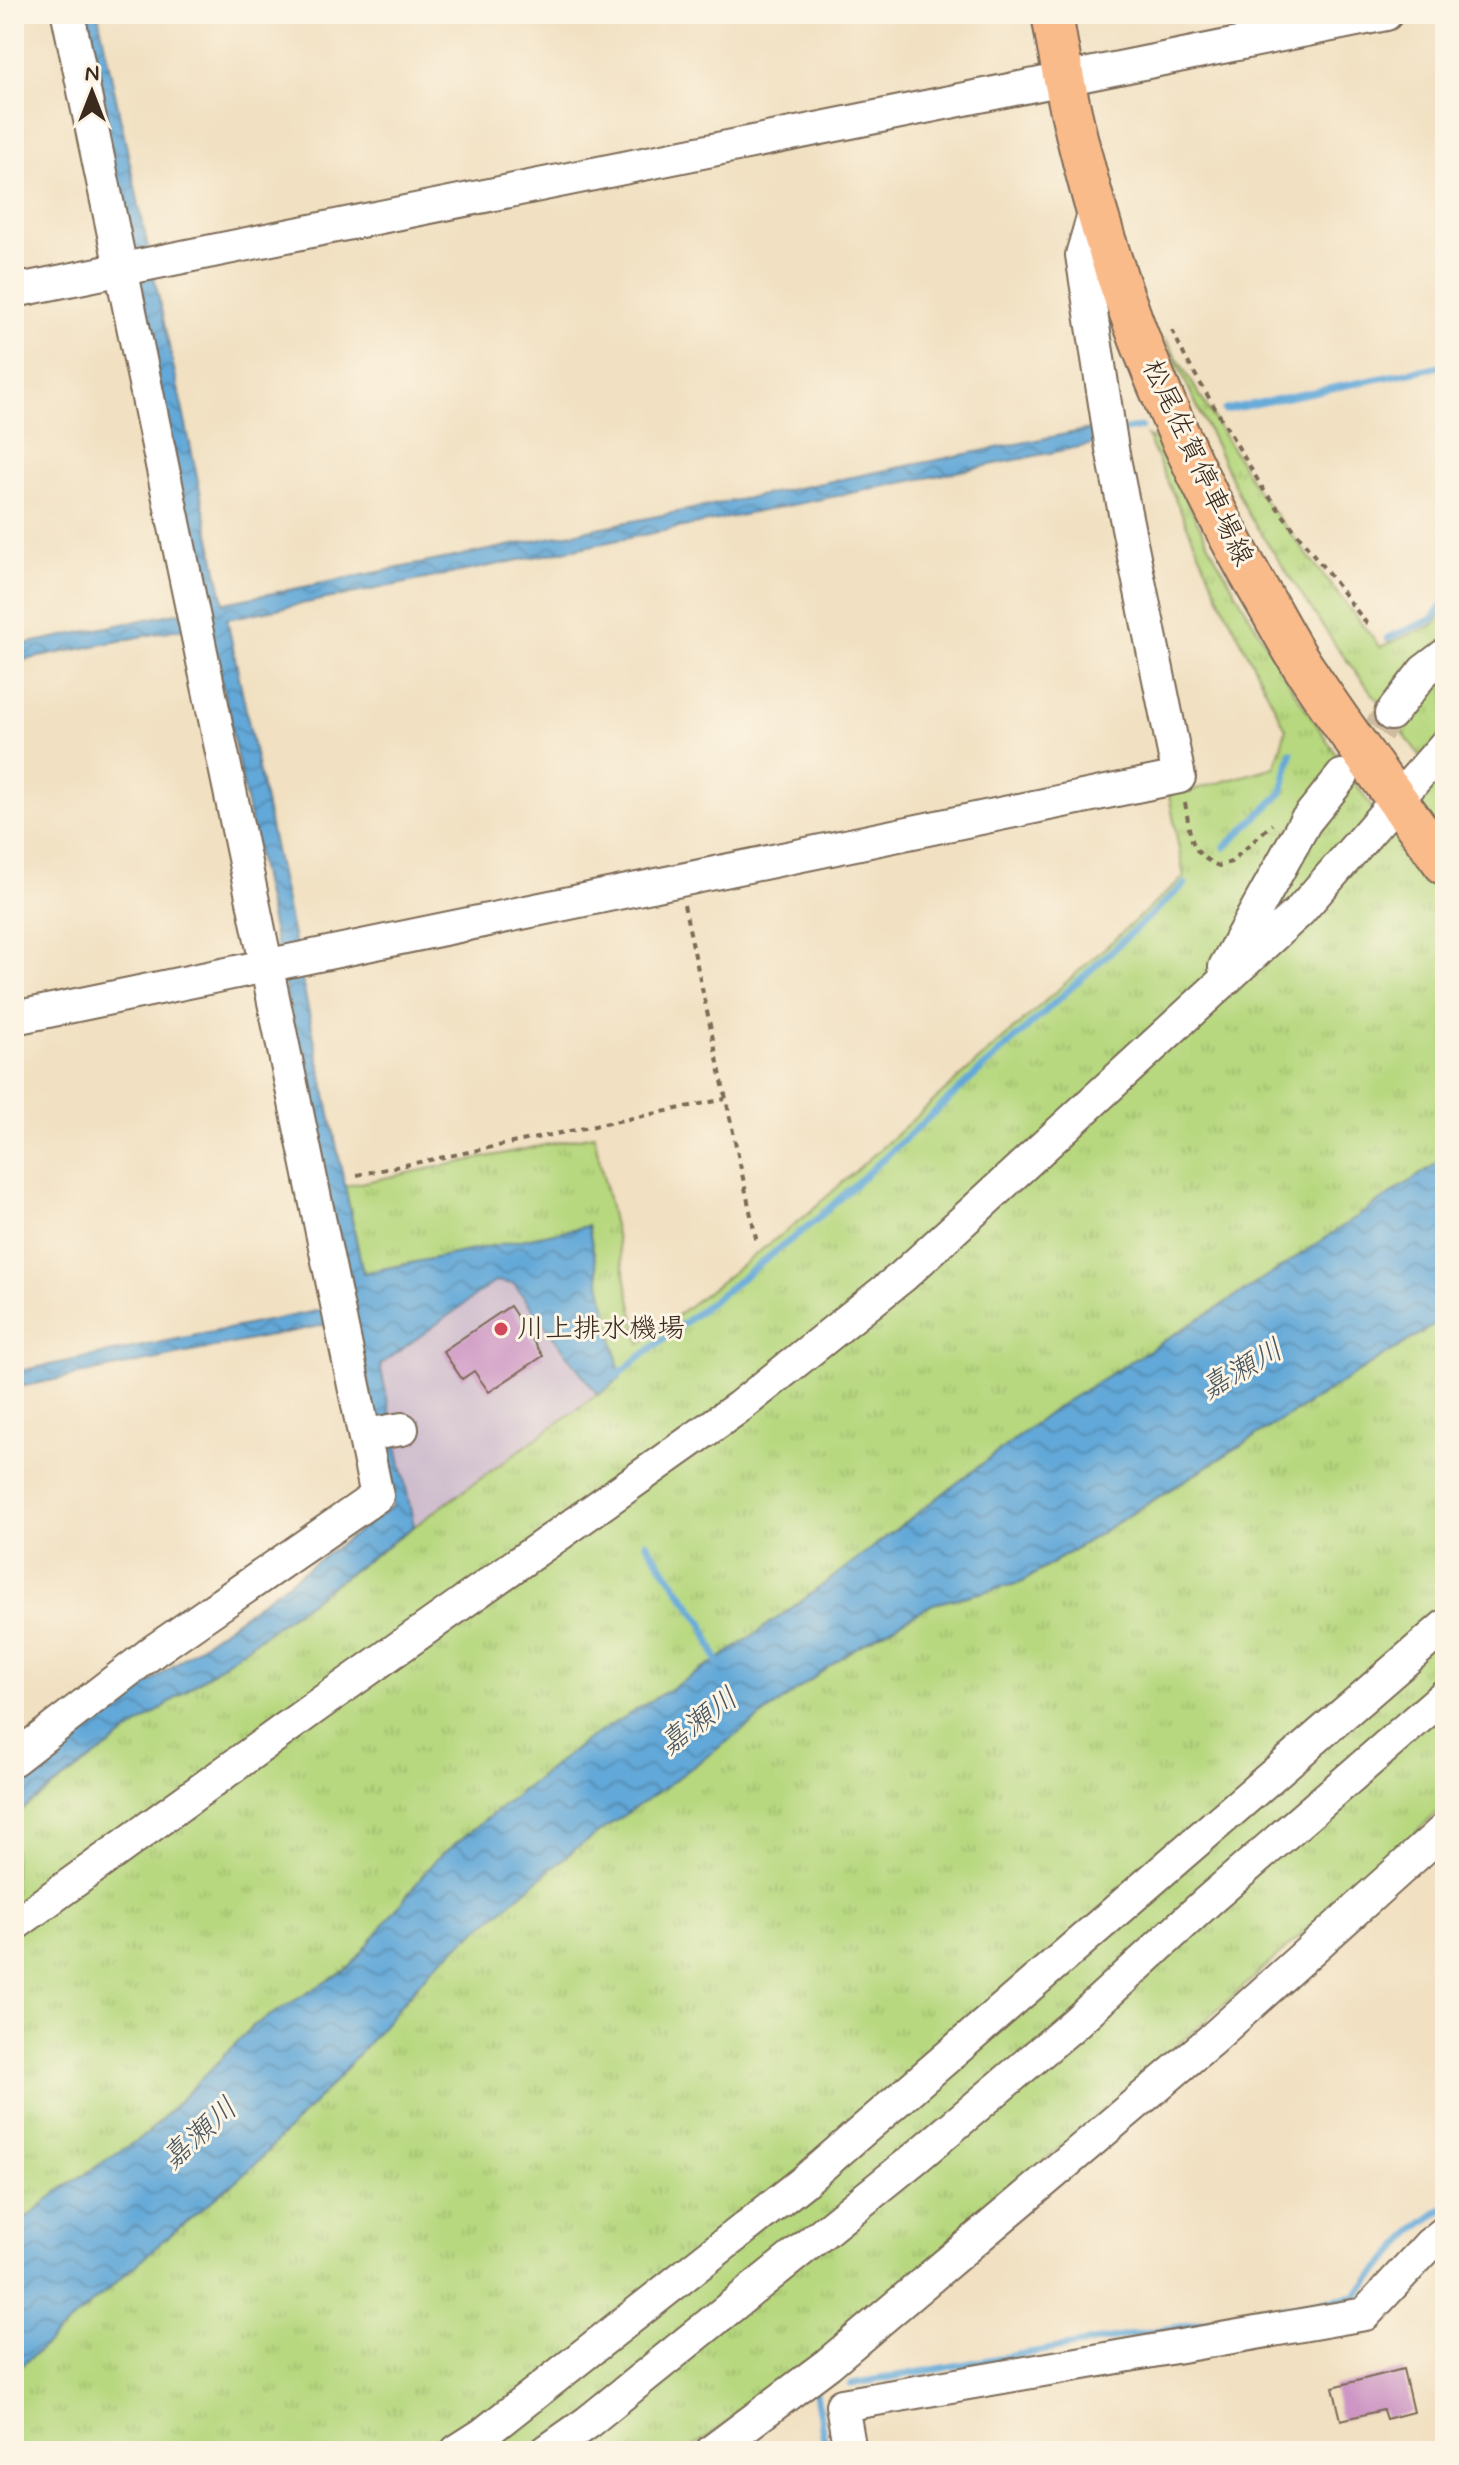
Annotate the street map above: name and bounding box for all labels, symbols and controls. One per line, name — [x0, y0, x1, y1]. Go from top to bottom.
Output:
north arrow — [52, 52, 132, 132]
text: N — [85, 60, 99, 88]
street label: 松尾佐賀停車場線 — [1133, 354, 1261, 572]
place label: 川上排水機場 — [517, 1311, 685, 1348]
marker: 川上排水機場 — [492, 1320, 510, 1338]
water label: 嘉瀬川 — [1193, 1331, 1291, 1409]
water label: 嘉瀬川 — [651, 1679, 747, 1765]
water label: 嘉瀬川 — [154, 2089, 246, 2179]

